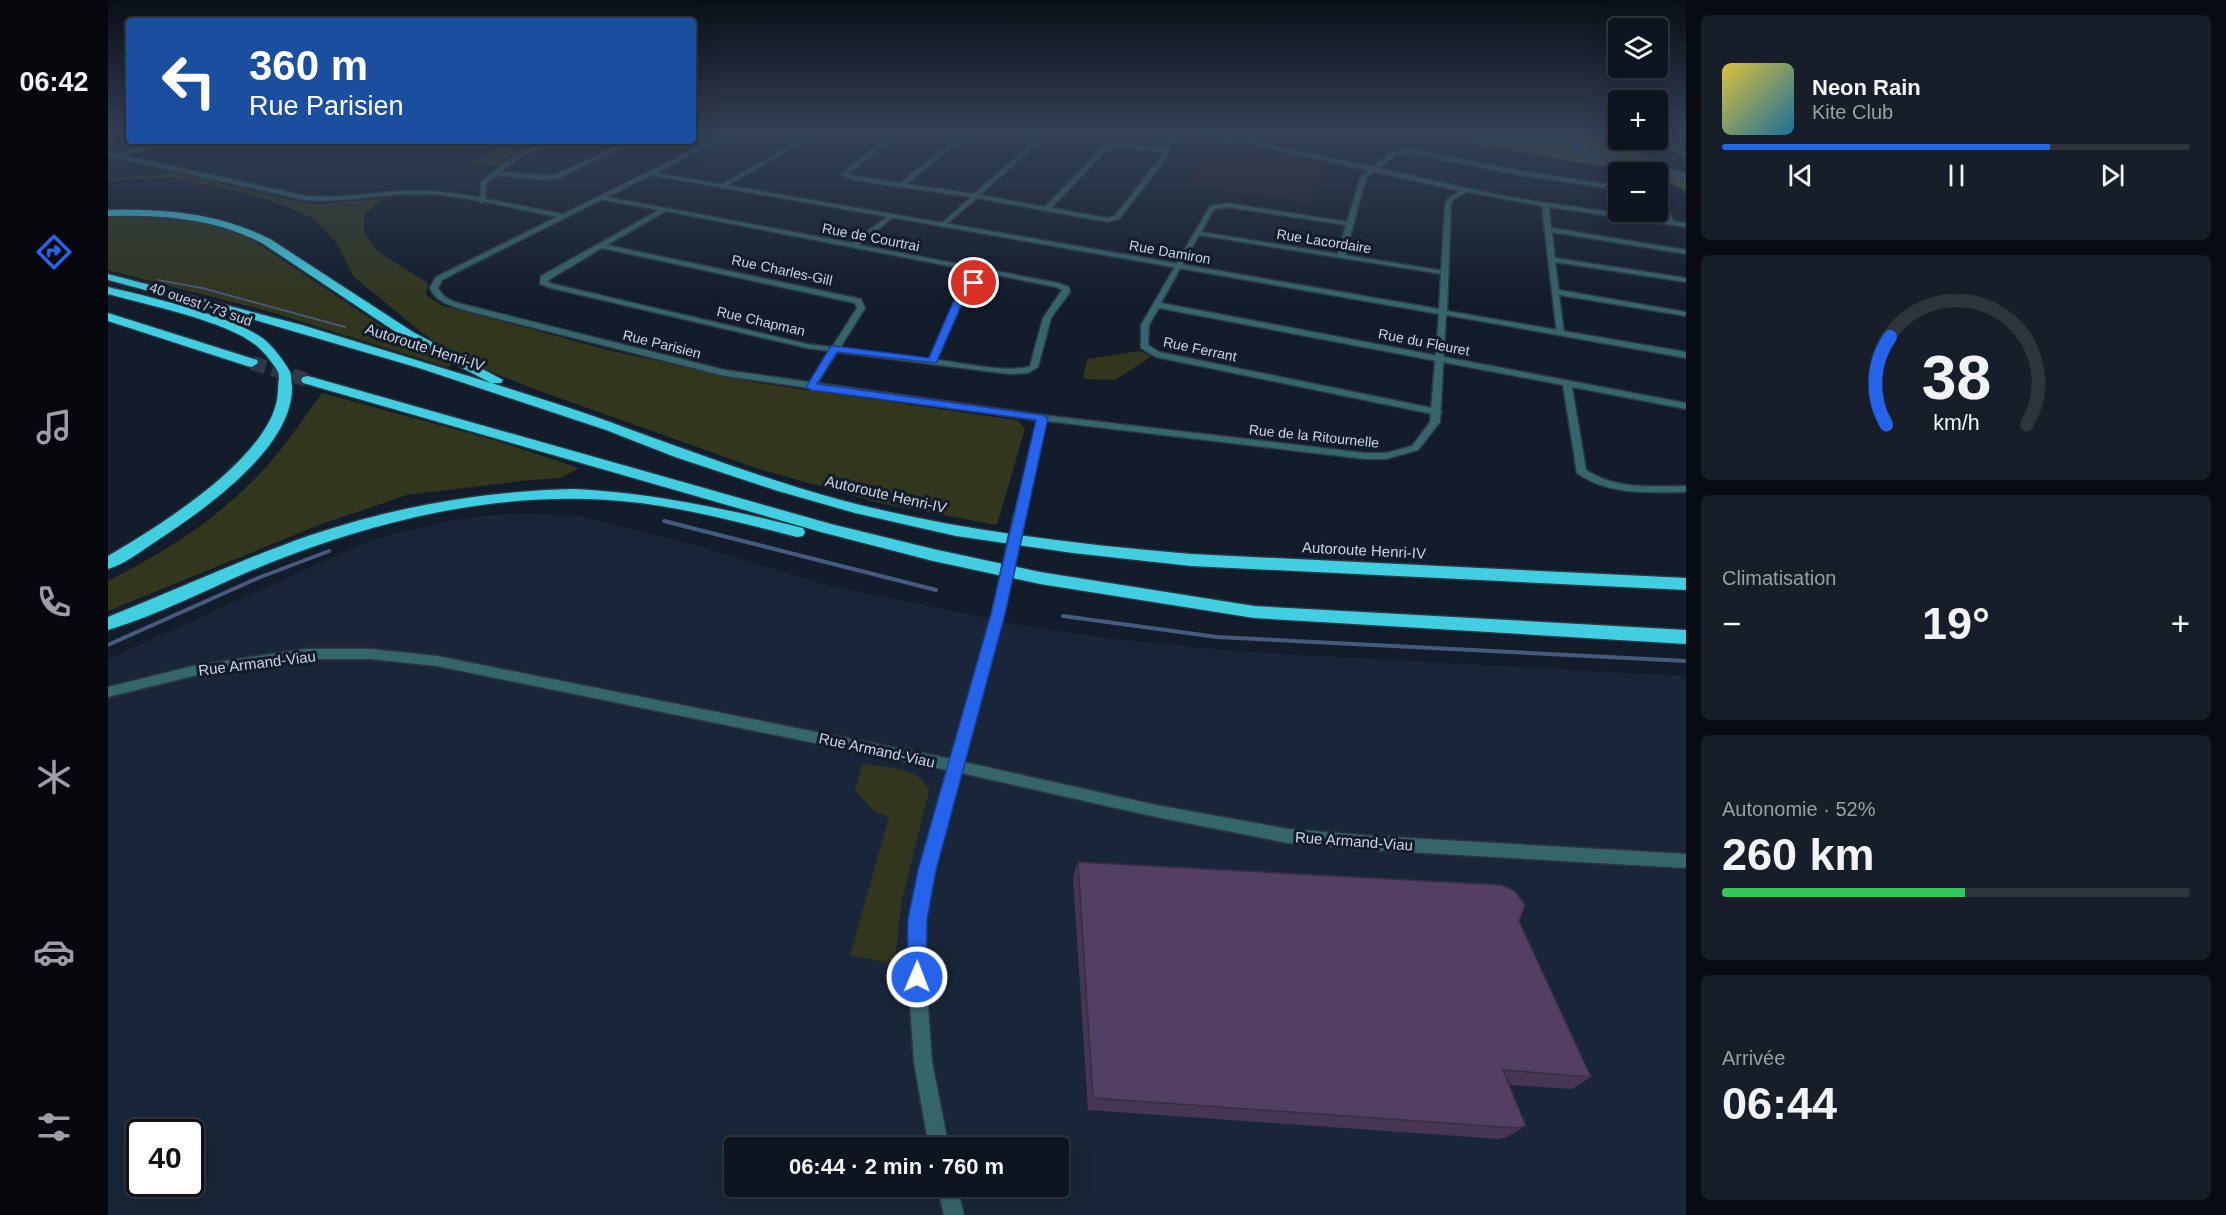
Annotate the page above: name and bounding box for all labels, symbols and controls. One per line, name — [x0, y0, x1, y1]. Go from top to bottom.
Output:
map controls — [1608, 18, 1668, 222]
button: layers — [1608, 18, 1668, 78]
icon: left — [150, 42, 228, 120]
text: 360 m — [249, 42, 368, 89]
text: 06:42 — [19, 67, 89, 97]
text: Neon Rain — [1812, 75, 1921, 100]
button: + — [1608, 90, 1668, 150]
text: Rue Parisien — [249, 91, 404, 121]
text: Kite Club — [1812, 101, 1893, 123]
icon: previous — [1784, 159, 1817, 192]
icon: pause — [1940, 159, 1973, 192]
icon: next — [2096, 159, 2129, 192]
button: − — [1608, 162, 1668, 222]
street label: Rue de Courtrai — [821, 220, 921, 254]
street label: Rue Lacordaire — [1275, 226, 1373, 256]
icon: directions — [33, 231, 75, 273]
street label: Rue Damiron — [1128, 237, 1212, 267]
street label: Rue Charles-Gill — [730, 251, 834, 289]
pin — [948, 257, 999, 308]
icon: arrive — [957, 266, 990, 299]
street label: 40 ouest / 73 sud — [148, 279, 254, 329]
street label: Rue Chapman — [715, 303, 807, 339]
street label: Autoroute Henri-IV — [363, 320, 487, 374]
street label: Rue du Fleuret — [1377, 325, 1471, 359]
street label: Rue Parisien — [621, 327, 703, 361]
street label: Rue Ferrant — [1162, 333, 1238, 365]
text: 38 — [1921, 343, 1991, 412]
icon: music — [33, 406, 75, 448]
text: km/h — [1933, 411, 1979, 435]
street label: Rue de la Ritournelle — [1248, 421, 1380, 451]
street label: Autoroute Henri-IV — [824, 472, 948, 516]
street label: Autoroute Henri-IV — [1302, 538, 1426, 562]
text: Climatisation — [1722, 567, 1836, 589]
icon: phone — [33, 581, 75, 623]
text: 19° — [1922, 598, 1990, 649]
text: − — [1722, 605, 1741, 642]
text: + — [2171, 605, 2190, 642]
street label: Rue Armand-Viau — [197, 647, 317, 679]
street label: Rue Armand-Viau — [817, 729, 937, 771]
icon: climate — [33, 756, 75, 798]
text: Autonomie · 52% — [1722, 798, 1875, 820]
street label: Rue Armand-Viau — [1294, 828, 1414, 854]
text: 260 km — [1722, 829, 1875, 880]
icon: car — [33, 931, 75, 973]
position arrow — [885, 945, 949, 1009]
text: Arrivée — [1722, 1047, 1785, 1069]
text: 06:44 — [1722, 1078, 1837, 1129]
icon: filters — [33, 1106, 75, 1148]
speed limit sign: 40 — [126, 1119, 204, 1197]
text: 06:44 · 2 min · 760 m — [789, 1154, 1004, 1179]

